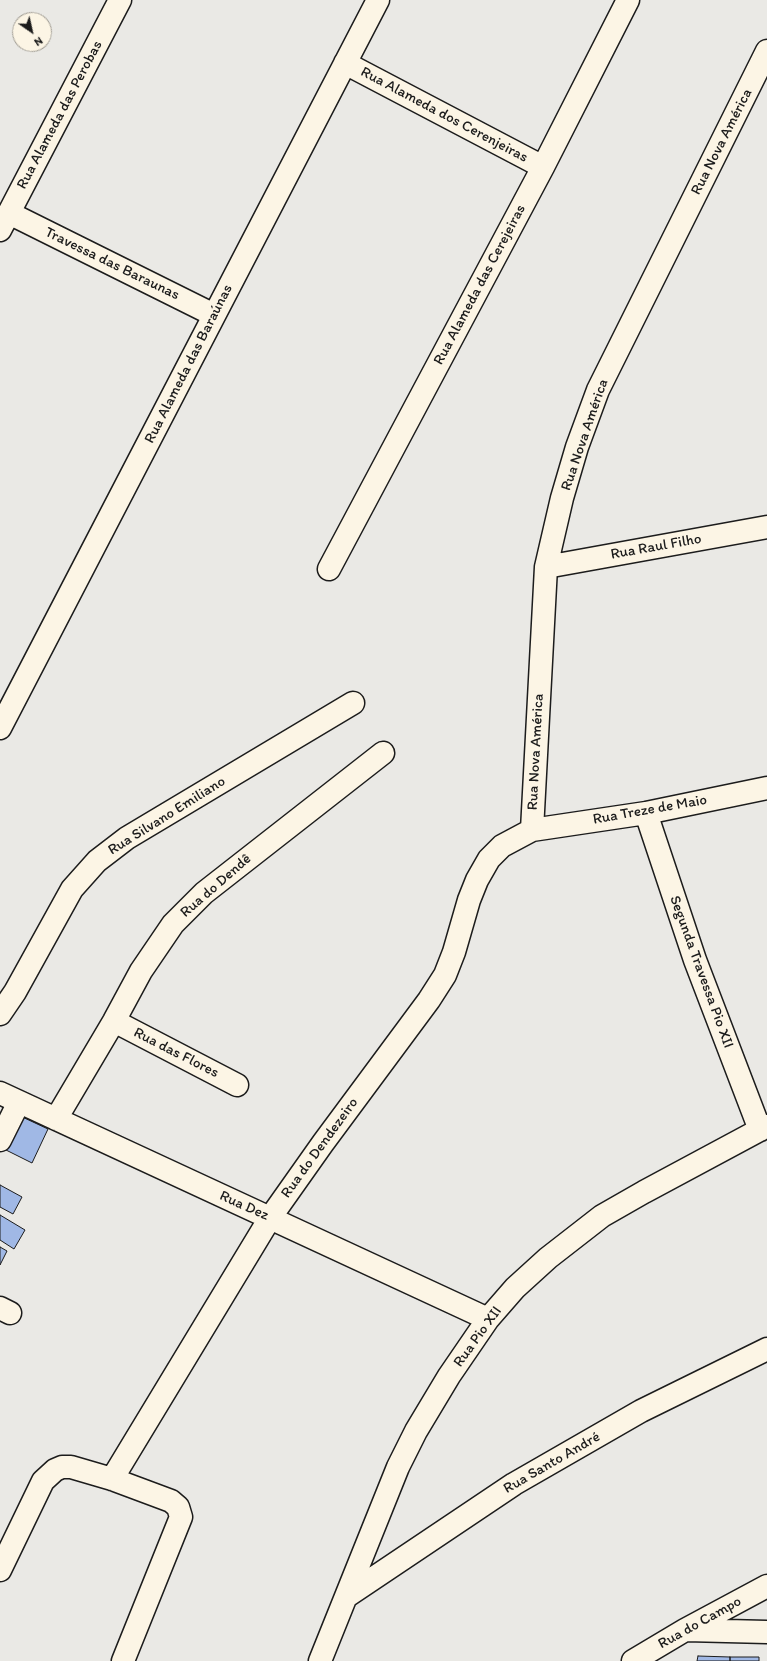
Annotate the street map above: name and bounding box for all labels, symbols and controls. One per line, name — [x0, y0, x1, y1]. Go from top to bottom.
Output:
north arrow — [12, 12, 52, 52]
text: N — [32, 34, 45, 49]
street label: Rua Alameda das Perobas — [13, 38, 107, 192]
street label: Rua Alameda dos Cerenjeiras — [357, 63, 531, 167]
street label: Rua Nova América — [687, 86, 757, 198]
street label: Rua Alameda das Cerejeiras — [430, 202, 530, 368]
street label: Travessa das Baraunas — [42, 224, 182, 304]
street label: Rua Alameda das Baraúnas — [141, 281, 237, 447]
street label: Rua Nova América — [557, 377, 613, 493]
street label: Rua Raul Filho — [609, 530, 703, 564]
street label: Rua Nova América — [524, 693, 548, 811]
street label: Rua Silvano Emiliano — [105, 773, 229, 859]
street label: Rua Treze de Maio — [591, 791, 709, 829]
street label: Rua do Dendê — [177, 850, 255, 922]
street label: Segunda Travessa Pio XII — [665, 893, 737, 1051]
street label: Rua das Flores — [130, 1024, 222, 1082]
street label: Rua do Dendezeiro — [278, 1094, 362, 1202]
street label: Rua Dez — [217, 1187, 271, 1225]
street label: Rua Pio XII — [450, 1303, 506, 1371]
street label: Rua Santo André — [500, 1428, 604, 1498]
street label: Rua do Campo — [655, 1593, 745, 1653]

